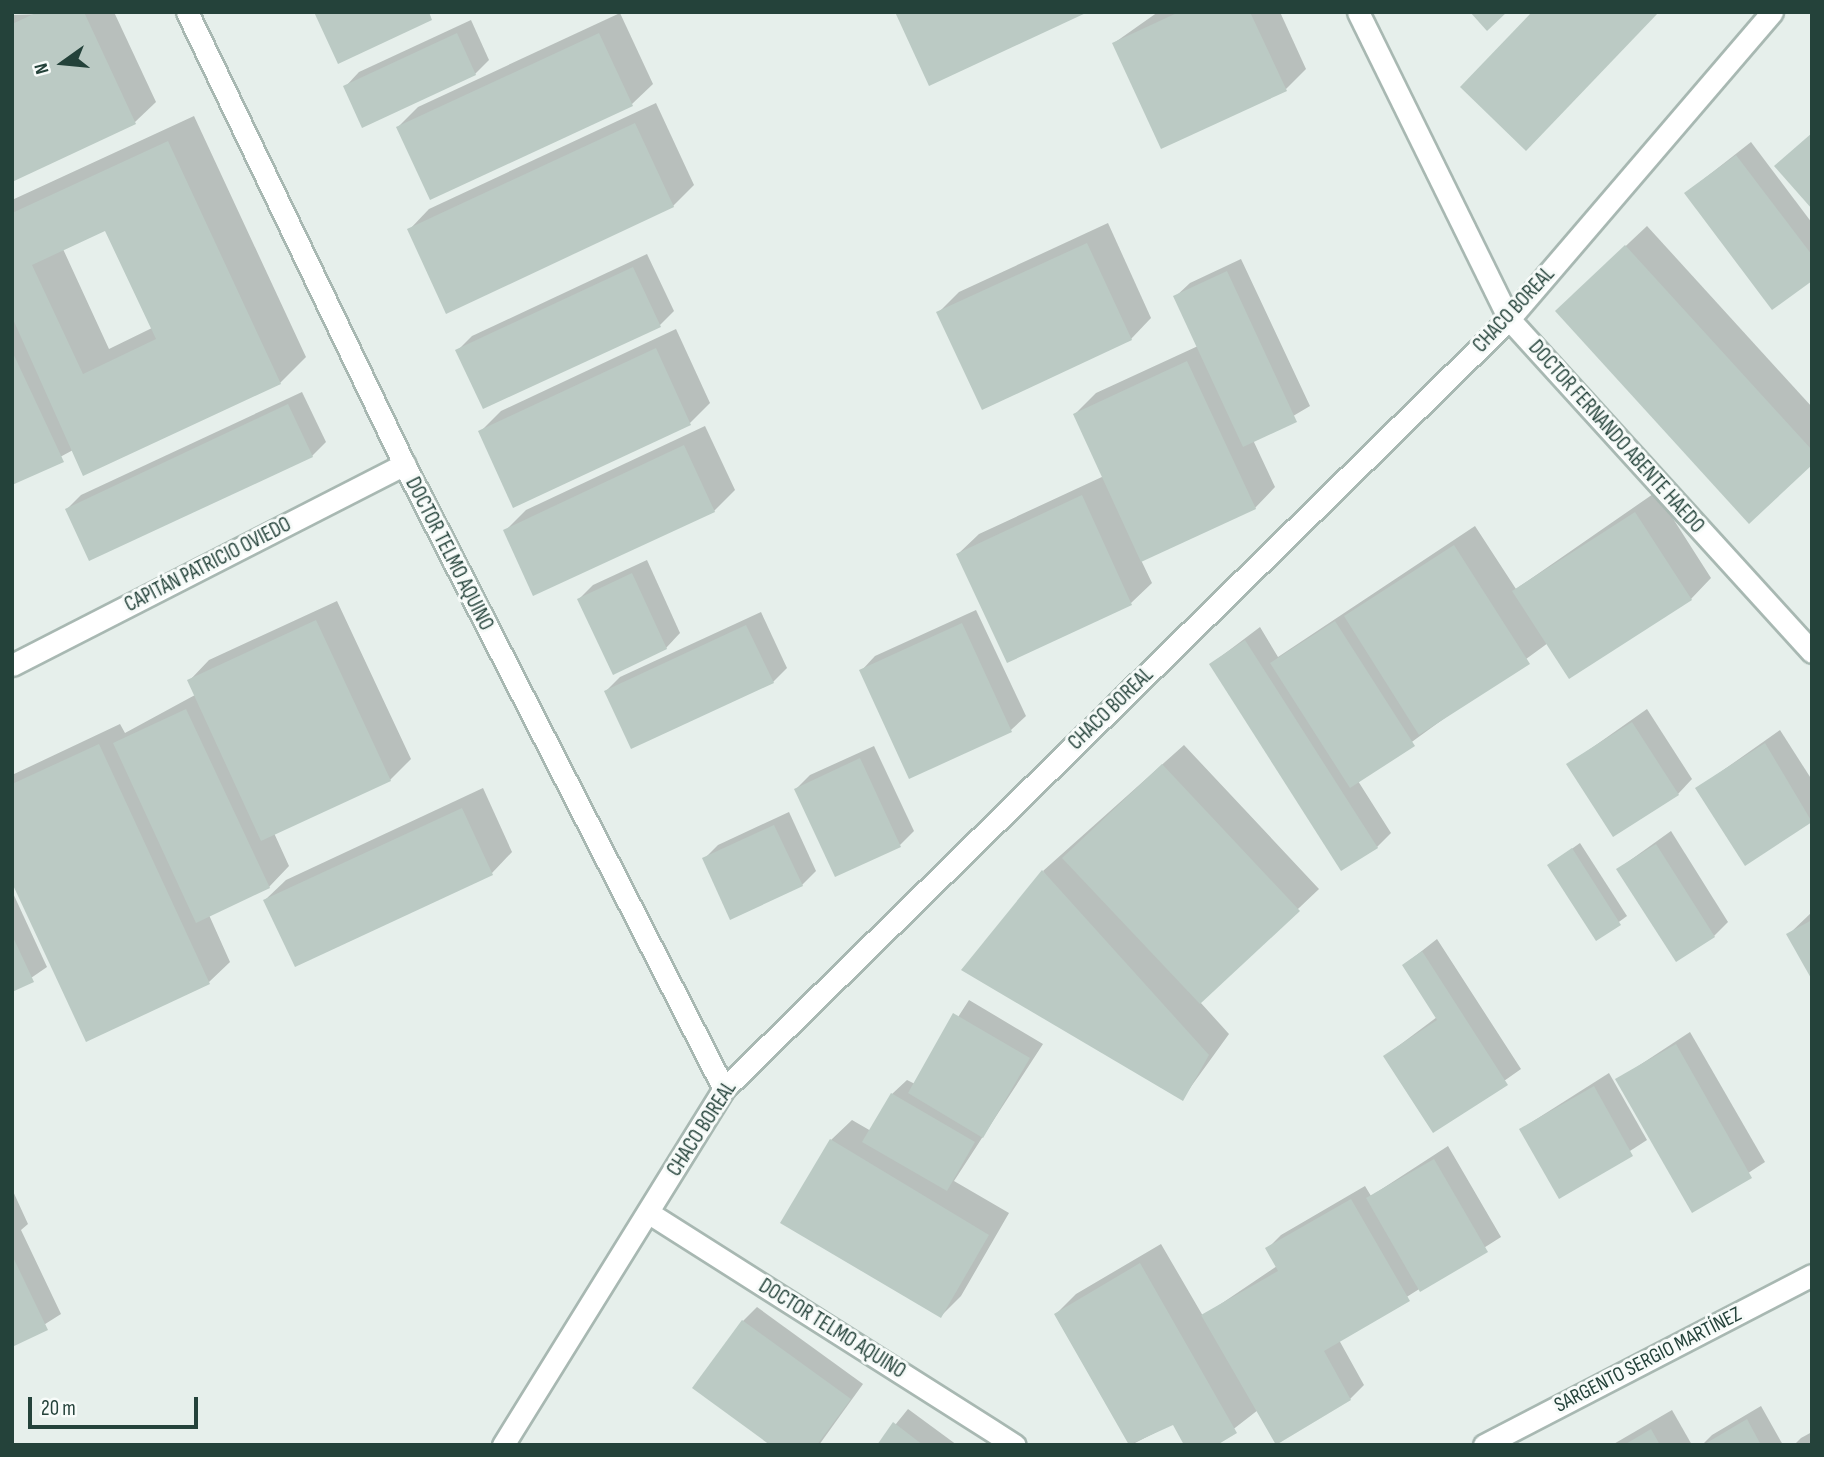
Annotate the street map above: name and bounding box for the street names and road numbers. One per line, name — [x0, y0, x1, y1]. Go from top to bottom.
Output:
street label: CHACO BOREAL — [1468, 262, 1560, 358]
street label: DOCTOR FERNANDO ABENTE HAEDO — [1523, 335, 1709, 539]
street label: DOCTOR TELMO AQUINO — [400, 473, 498, 635]
street label: CAPITÁN PATRICIO OVIEDO — [121, 512, 295, 618]
street label: CHACO BOREAL — [1063, 662, 1159, 756]
street label: CHACO BOREAL — [662, 1077, 742, 1181]
street label: DOCTOR TELMO AQUINO — [754, 1274, 910, 1384]
street label: SARGENTO SERGIO MARTÍNEZ — [1550, 1302, 1746, 1418]

